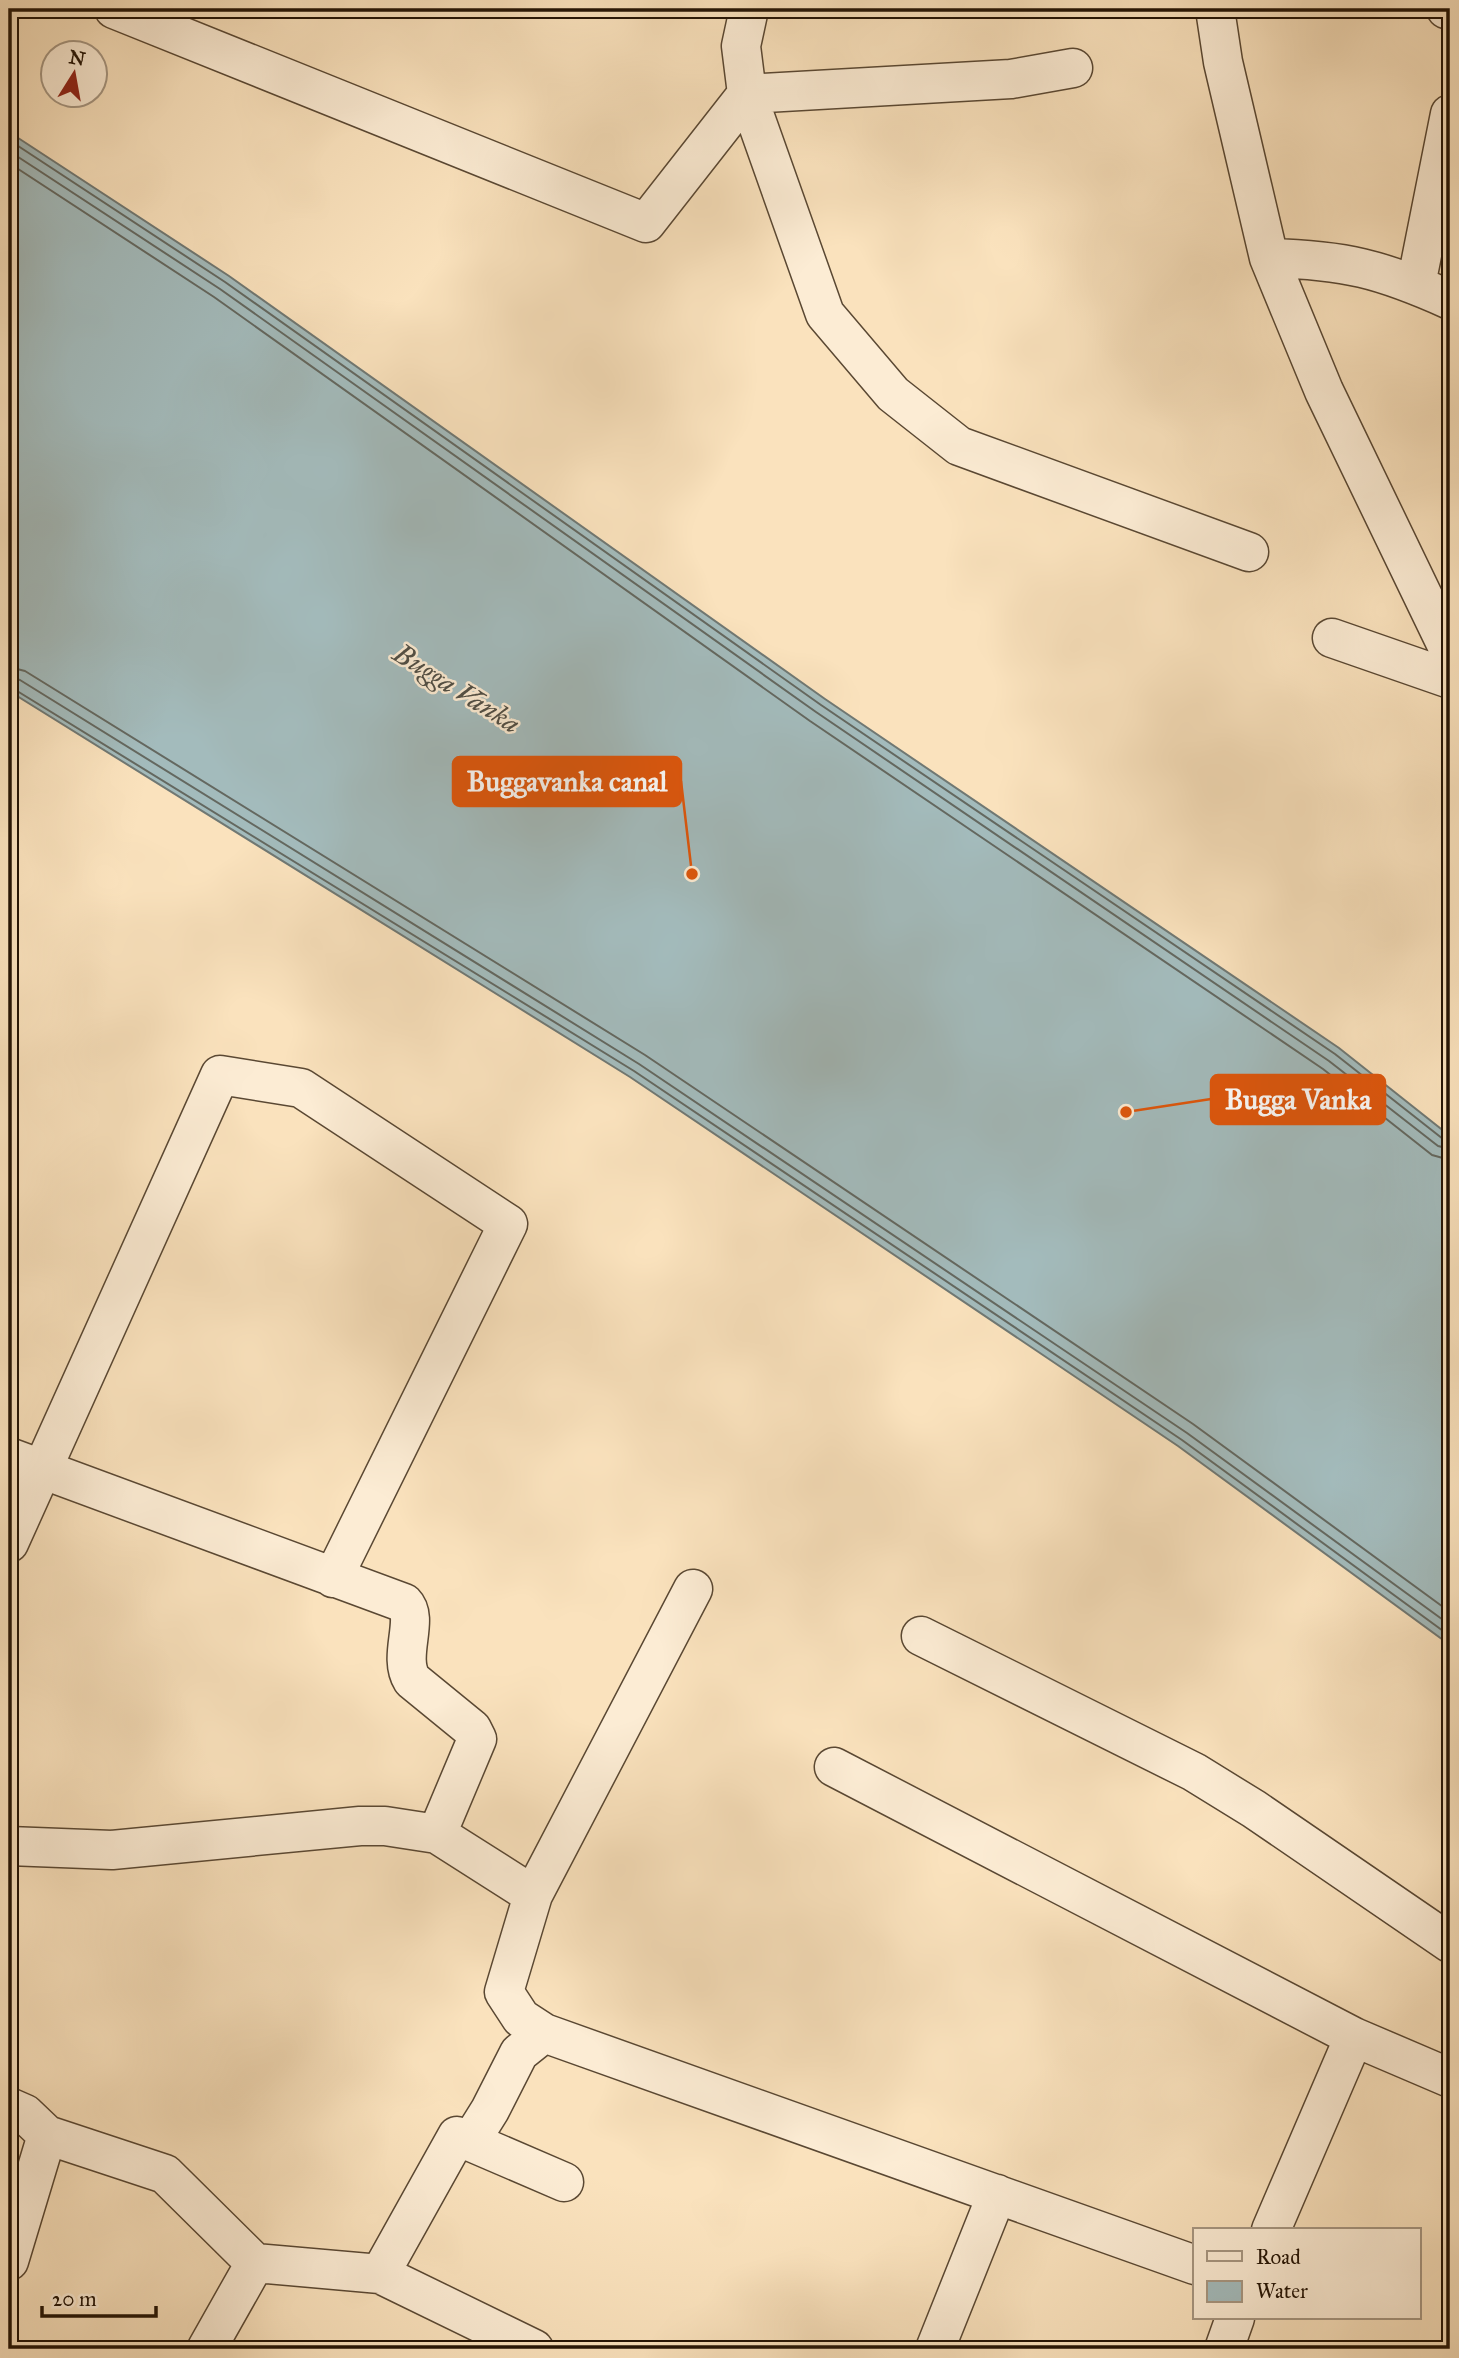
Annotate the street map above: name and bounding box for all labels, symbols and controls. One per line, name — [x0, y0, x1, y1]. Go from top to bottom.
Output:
north arrow — [38, 38, 108, 108]
text: N — [67, 45, 87, 71]
water label: Bugga Vanka — [385, 634, 527, 741]
callout: Buggavanka canal — [453, 757, 681, 806]
text: Buggavanka canal — [467, 764, 668, 799]
callout: Bugga Vanka — [1211, 1075, 1385, 1124]
text: Bugga Vanka — [1225, 1082, 1372, 1117]
legend — [1193, 2228, 1420, 2320]
text: Road — [1256, 2244, 1301, 2270]
scale bar — [42, 2274, 156, 2318]
text: Water — [1256, 2278, 1308, 2304]
text: 20 m — [52, 2286, 97, 2312]

